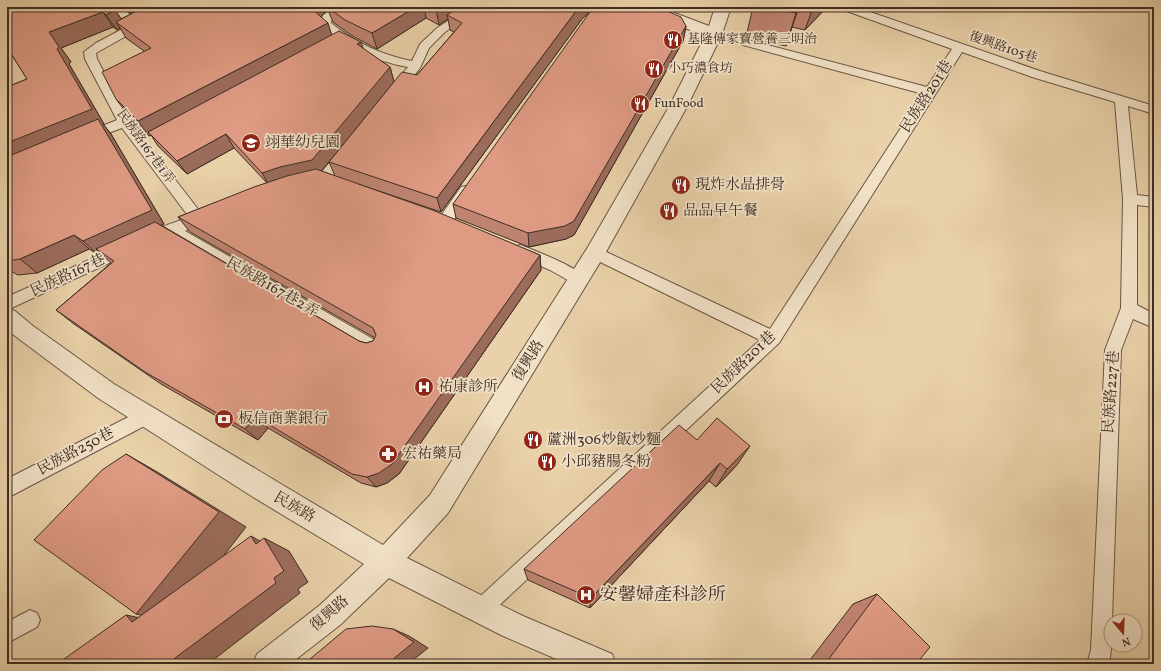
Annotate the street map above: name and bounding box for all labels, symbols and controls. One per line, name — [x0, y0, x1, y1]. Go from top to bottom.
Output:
street label: 復興路105巷 — [967, 28, 1039, 68]
restaurant icon: 基隆傳家寶營養三明治 — [662, 29, 684, 51]
place label: 基隆傳家寶營養三明治 — [687, 31, 817, 49]
street label: 民族路201巷 — [896, 57, 958, 137]
restaurant icon: 小巧濃食坊 — [643, 58, 665, 80]
place label: 小巧濃食坊 — [668, 60, 733, 78]
restaurant icon: FunFood — [629, 93, 651, 115]
place label: FunFood — [654, 95, 704, 113]
street label: 民族路167巷1弄 — [112, 106, 178, 188]
school or university icon: 翊華幼兒園 — [240, 132, 262, 154]
place label: 翊華幼兒園 — [265, 133, 340, 154]
restaurant icon: 現炸水晶排骨 — [670, 174, 692, 196]
place label: 現炸水晶排骨 — [695, 175, 785, 196]
restaurant icon: 品品早午餐 — [658, 200, 680, 222]
place label: 品品早午餐 — [683, 201, 758, 222]
street label: 民族路167巷 — [27, 249, 109, 303]
street label: 民族路167巷2弄 — [222, 253, 322, 323]
street label: 民族路201巷 — [707, 327, 781, 399]
street label: 復興路 — [508, 336, 550, 386]
street label: 民族路227巷 — [1099, 350, 1125, 434]
hospital icon: 祐康診所 — [413, 376, 435, 398]
place label: 祐康診所 — [438, 377, 498, 398]
bank icon: 板信商業銀行 — [213, 408, 235, 430]
place label: 板信商業銀行 — [238, 409, 328, 430]
street label: 民族路250巷 — [34, 423, 118, 481]
restaurant icon: 蘆洲306炒飯炒麵 — [522, 429, 544, 451]
place label: 蘆洲306炒飯炒麵 — [547, 430, 661, 451]
pharmacy icon: 宏祐藥局 — [377, 443, 399, 465]
place label: 宏祐藥局 — [402, 444, 462, 465]
restaurant icon: 小邱豬腸冬粉 — [536, 451, 558, 473]
place label: 小邱豬腸冬粉 — [561, 452, 651, 473]
street label: 民族路 — [269, 488, 319, 528]
place label: 安馨婦產科診所 — [600, 583, 726, 608]
hospital icon: 安馨婦產科診所 — [575, 584, 597, 606]
street label: 復興路 — [306, 591, 354, 637]
north arrow — [1103, 613, 1143, 653]
text: N — [1120, 633, 1132, 649]

